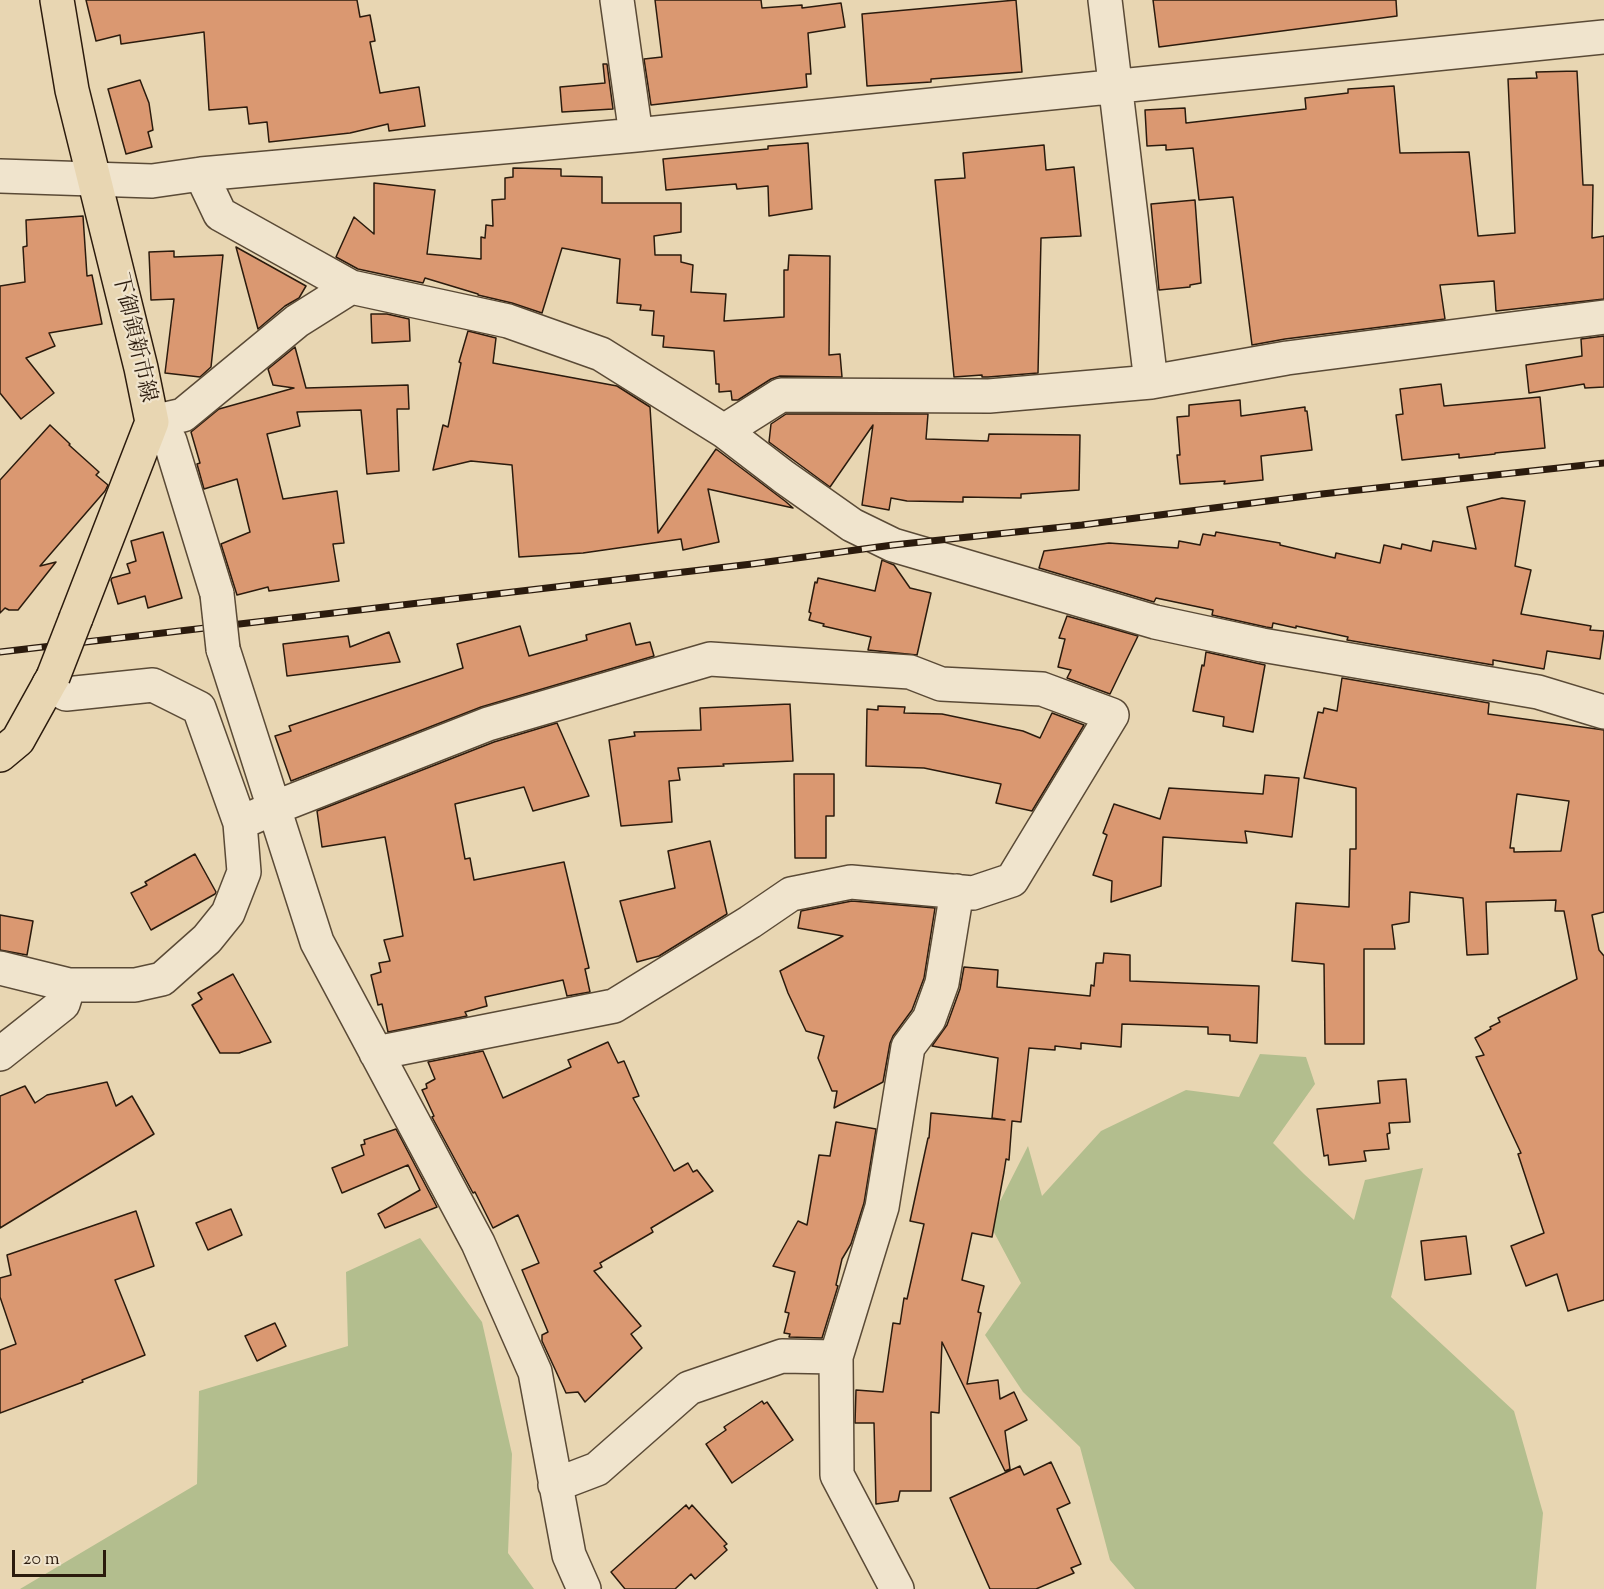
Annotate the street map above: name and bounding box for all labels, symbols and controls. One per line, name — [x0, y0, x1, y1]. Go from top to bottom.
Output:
street label: 下御領新市線 — [104, 271, 160, 405]
scale bar — [15, 1538, 110, 1576]
text: 20 m — [23, 1547, 60, 1573]

